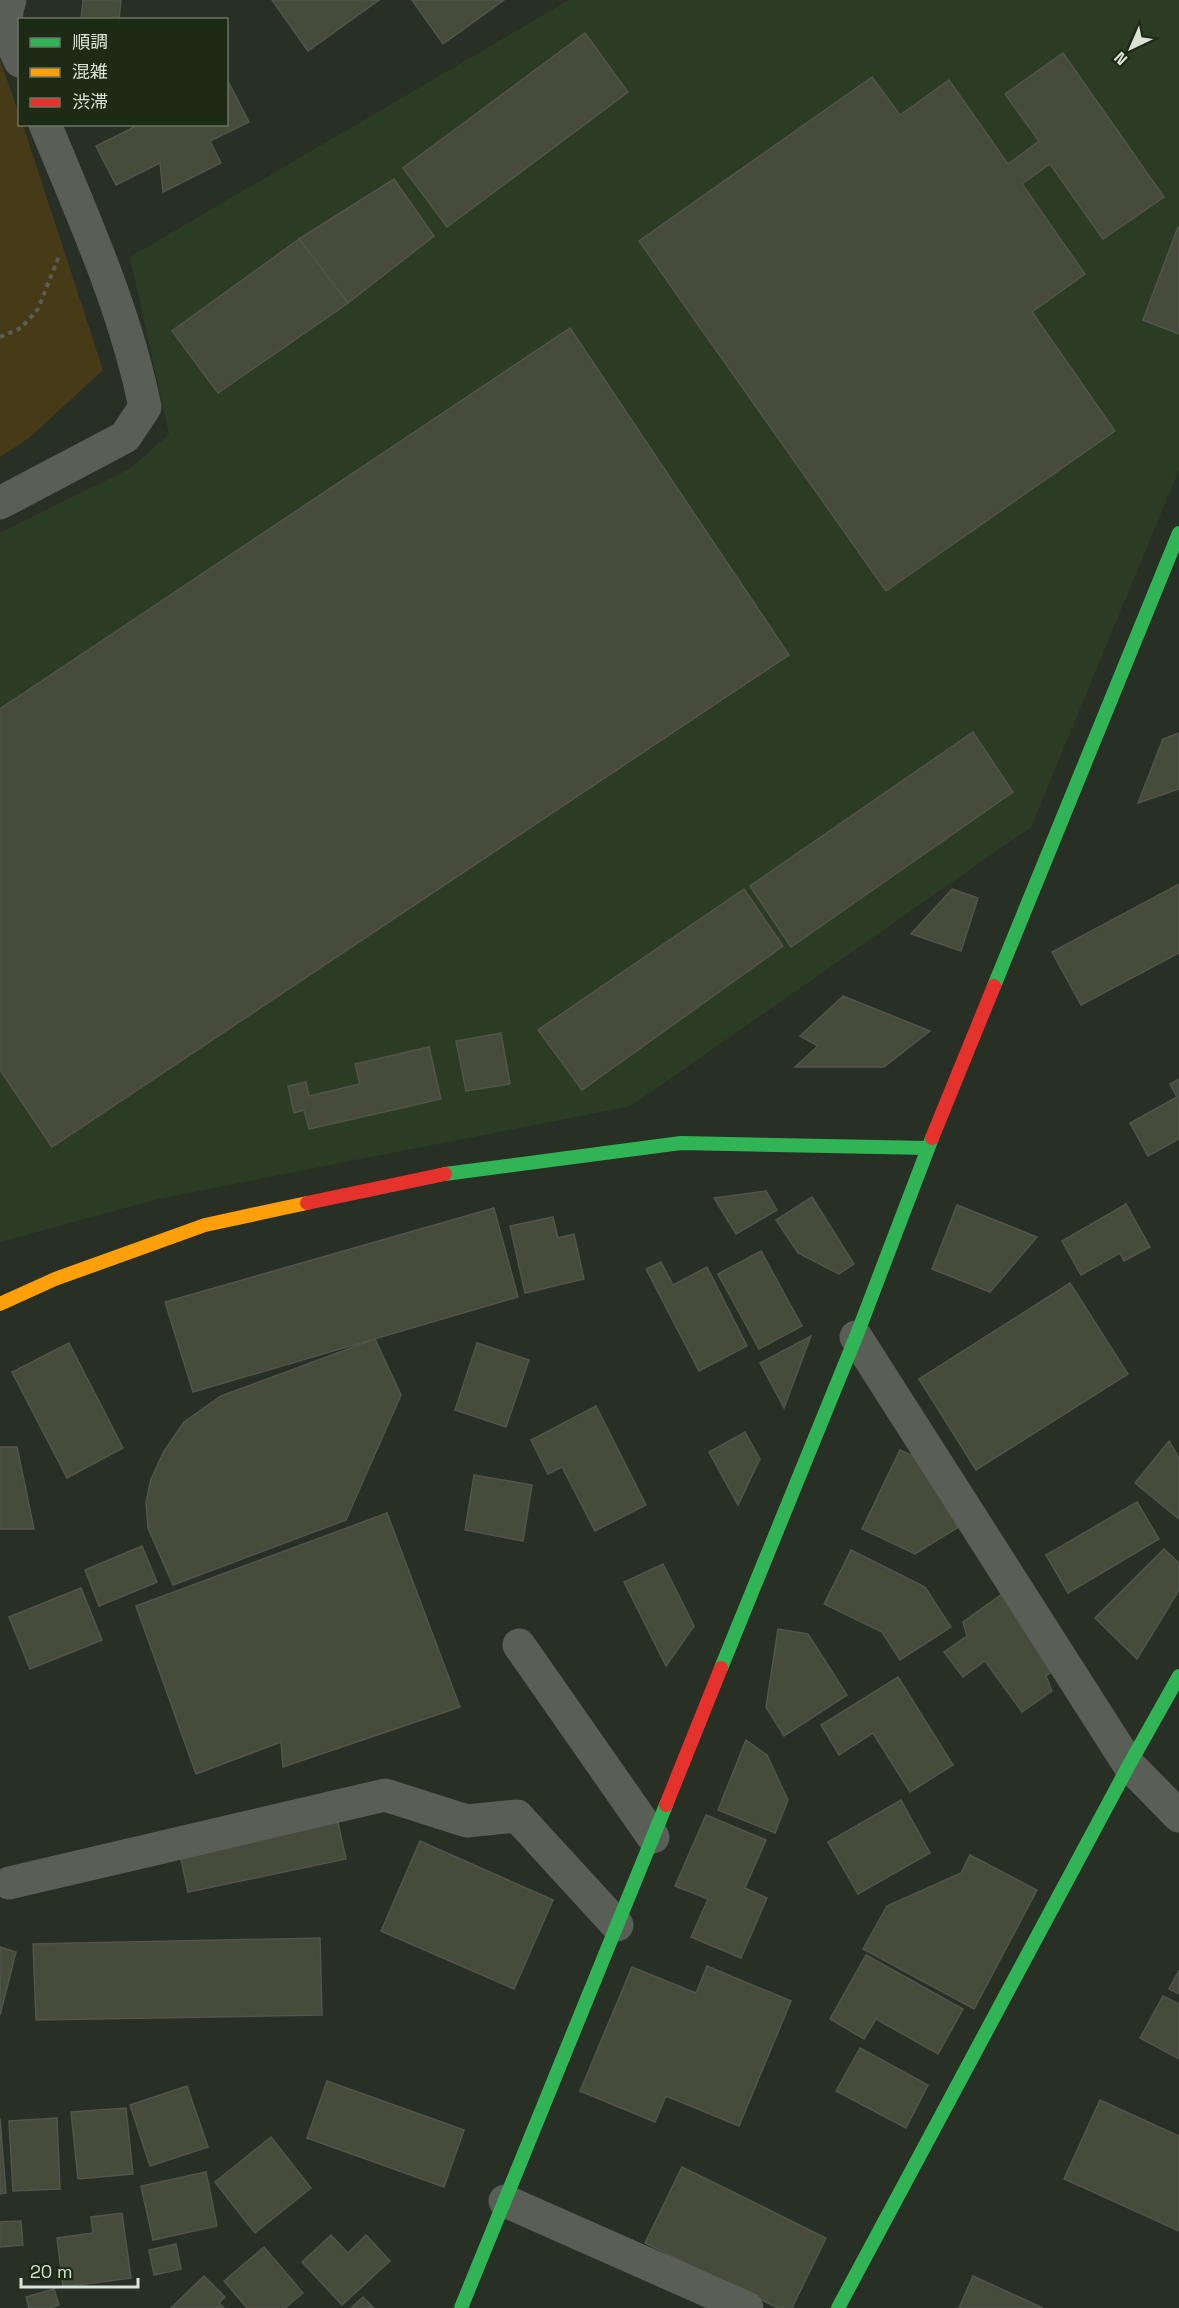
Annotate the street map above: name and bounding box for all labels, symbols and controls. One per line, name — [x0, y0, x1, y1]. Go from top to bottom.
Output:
legend — [18, 18, 228, 126]
north arrow — [1101, 18, 1161, 78]
text: 順調 — [72, 30, 108, 53]
text: N — [1110, 47, 1132, 70]
text: 混雑 — [72, 60, 108, 83]
text: 渋滞 — [72, 90, 108, 113]
scale bar — [21, 2251, 138, 2289]
text: 20 m — [30, 2260, 73, 2283]

